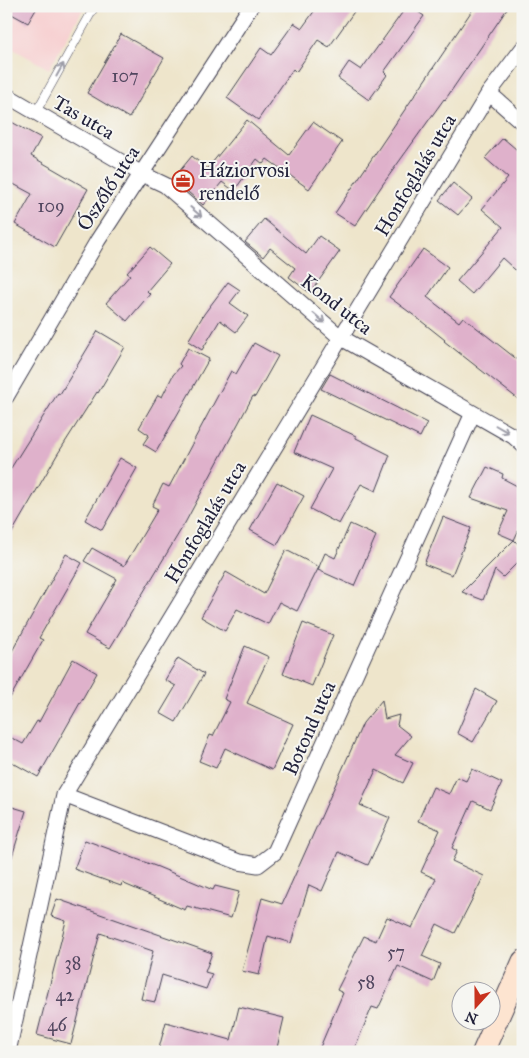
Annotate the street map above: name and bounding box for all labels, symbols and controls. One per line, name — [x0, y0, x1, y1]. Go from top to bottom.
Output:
one-way arrow — [55, 63, 65, 77]
house number: 107 — [111, 65, 139, 87]
street label: Tas utca — [49, 90, 120, 144]
street label: Honfoglalás utca — [369, 109, 462, 241]
street label: Ószőlő utca — [70, 139, 145, 235]
place label: Háziorvosi rendelő — [199, 158, 290, 205]
office icon: Háziorvosi rendelő — [171, 169, 195, 193]
house number: 109 — [37, 195, 65, 217]
one-way arrow — [189, 206, 202, 217]
street label: Kond utca — [297, 269, 378, 340]
one-way arrow — [312, 312, 325, 324]
one-way arrow — [494, 425, 509, 435]
street label: Honfoglalás utca — [159, 456, 252, 588]
street label: Botond utca — [278, 677, 341, 779]
house number: 57 — [387, 941, 405, 963]
house number: 38 — [65, 952, 81, 974]
house number: 58 — [357, 971, 375, 993]
north arrow — [452, 980, 502, 1030]
house number: 42 — [56, 984, 75, 1006]
text: N — [463, 1008, 480, 1028]
house number: 46 — [47, 1014, 67, 1036]

